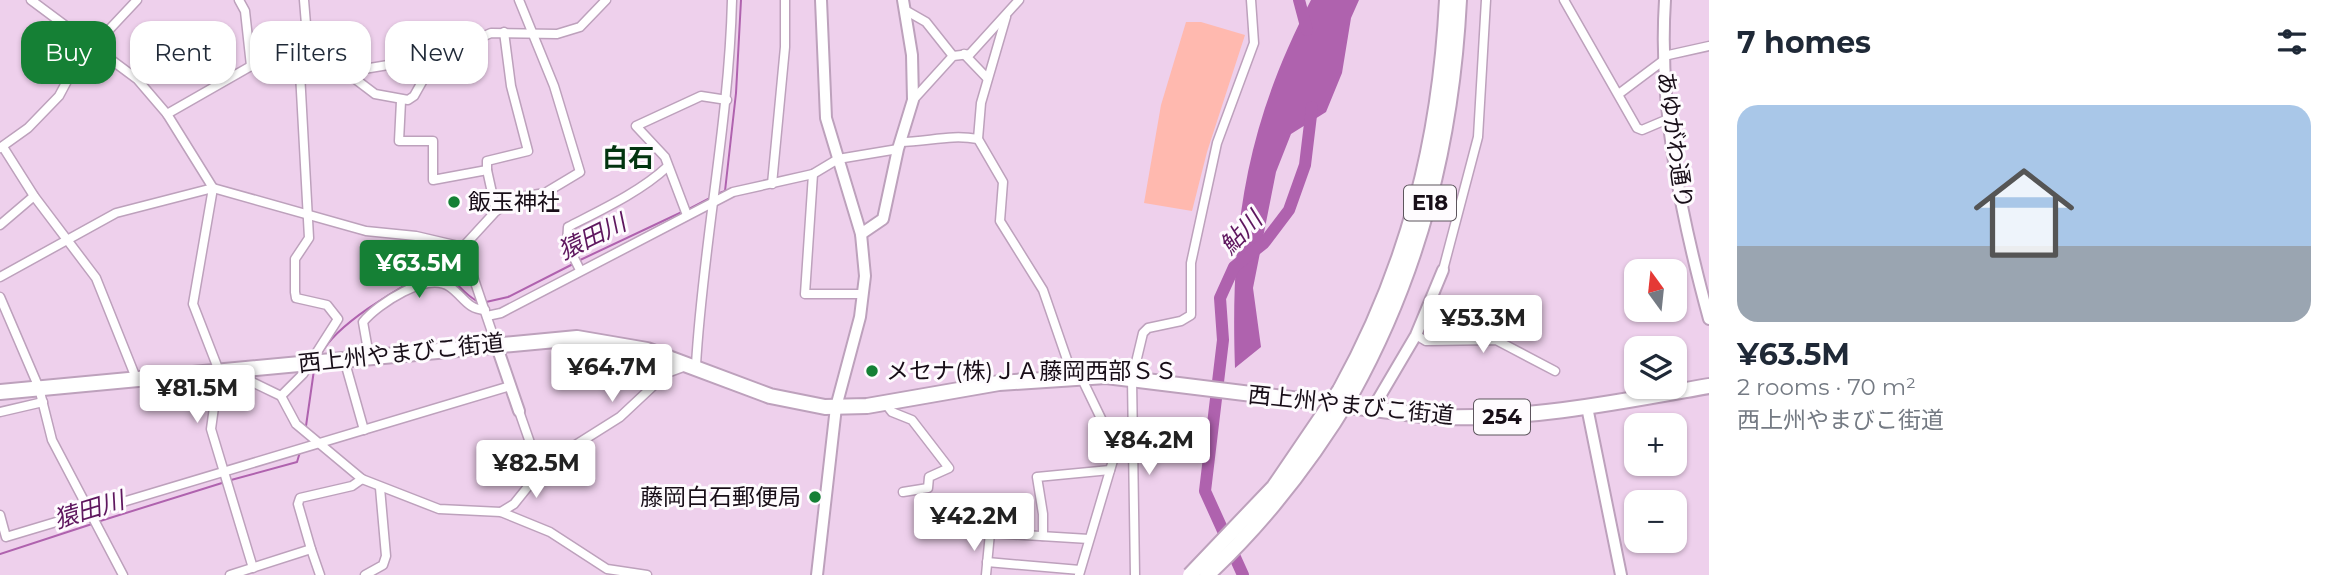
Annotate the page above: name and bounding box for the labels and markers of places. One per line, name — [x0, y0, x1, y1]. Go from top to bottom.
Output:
place label: 飯玉神社 — [468, 188, 560, 216]
marker: 飯玉神社 — [446, 194, 462, 210]
pin: ¥63.5M — [362, 240, 476, 300]
pin: ¥53.3M — [1426, 296, 1540, 355]
pin: ¥64.7M — [555, 344, 669, 404]
place label: メセナ(株)ＪＡ藤岡西部ＳＳ — [886, 357, 1177, 385]
marker: メセナ(株)ＪＡ藤岡西部ＳＳ — [864, 363, 880, 379]
pin: ¥81.5M — [140, 366, 254, 425]
pin: ¥84.2M — [1092, 418, 1206, 477]
pin: ¥82.5M — [479, 440, 593, 500]
place label: 藤岡白石郵便局 — [640, 483, 801, 511]
marker: 藤岡白石郵便局 — [807, 489, 823, 505]
pin: ¥42.2M — [917, 494, 1031, 553]

